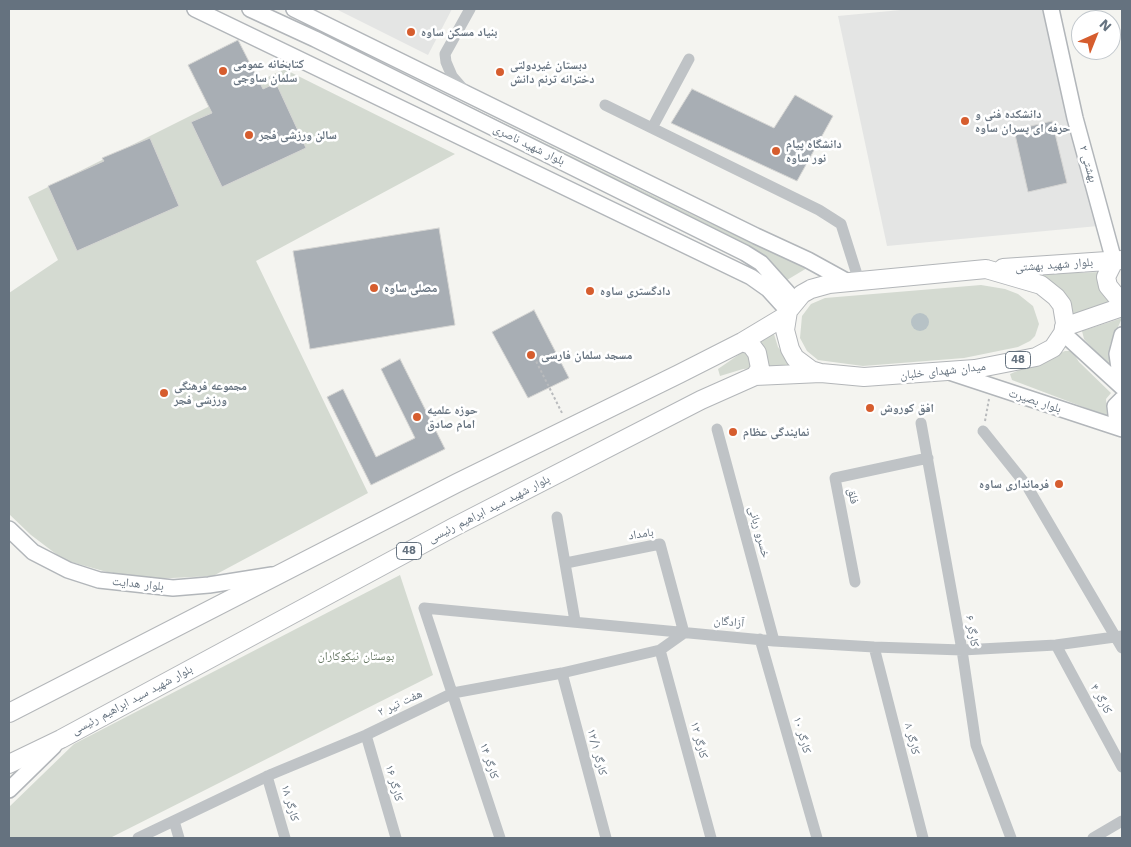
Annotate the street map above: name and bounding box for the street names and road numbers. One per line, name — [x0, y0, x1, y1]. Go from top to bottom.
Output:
street label: بلوار شهید ناصری — [491, 121, 567, 169]
street label: بهشتی ۲ — [1076, 144, 1100, 184]
street label: بلوار شهید بهشتی — [1014, 255, 1094, 275]
road number: 48 — [1006, 352, 1030, 368]
street label: میدان شهدای خلبان — [899, 359, 987, 383]
street label: بلوار بصیرت — [1007, 386, 1063, 416]
street label: بلوار شهید سید ابراهیم رئیسی — [426, 472, 552, 546]
street label: فلق — [844, 487, 862, 505]
street label: خسرو ربانی — [745, 505, 773, 559]
street label: بامداد — [627, 525, 655, 543]
road number: 48 — [396, 542, 422, 560]
street label: بلوار هدایت — [111, 574, 165, 594]
street label: آزادگان — [713, 614, 745, 630]
street label: کارگر ۶ — [962, 614, 982, 648]
street label: بلوار شهید سید ابراهیم رئیسی — [69, 662, 195, 738]
street label: کارگر ۴ — [1087, 682, 1115, 716]
street label: هفت تیر ۲ — [375, 686, 425, 720]
street label: کارگر ۱۰ — [790, 715, 814, 755]
street label: کارگر ۱۲ — [687, 720, 711, 760]
street label: کارگر ۸ — [901, 722, 923, 756]
street label: کارگر ۱۲/۱ — [584, 727, 610, 777]
street label: کارگر ۱۴ — [476, 741, 502, 781]
street label: کارگر ۱۶ — [382, 763, 406, 803]
street label: کارگر ۱۸ — [278, 783, 302, 823]

